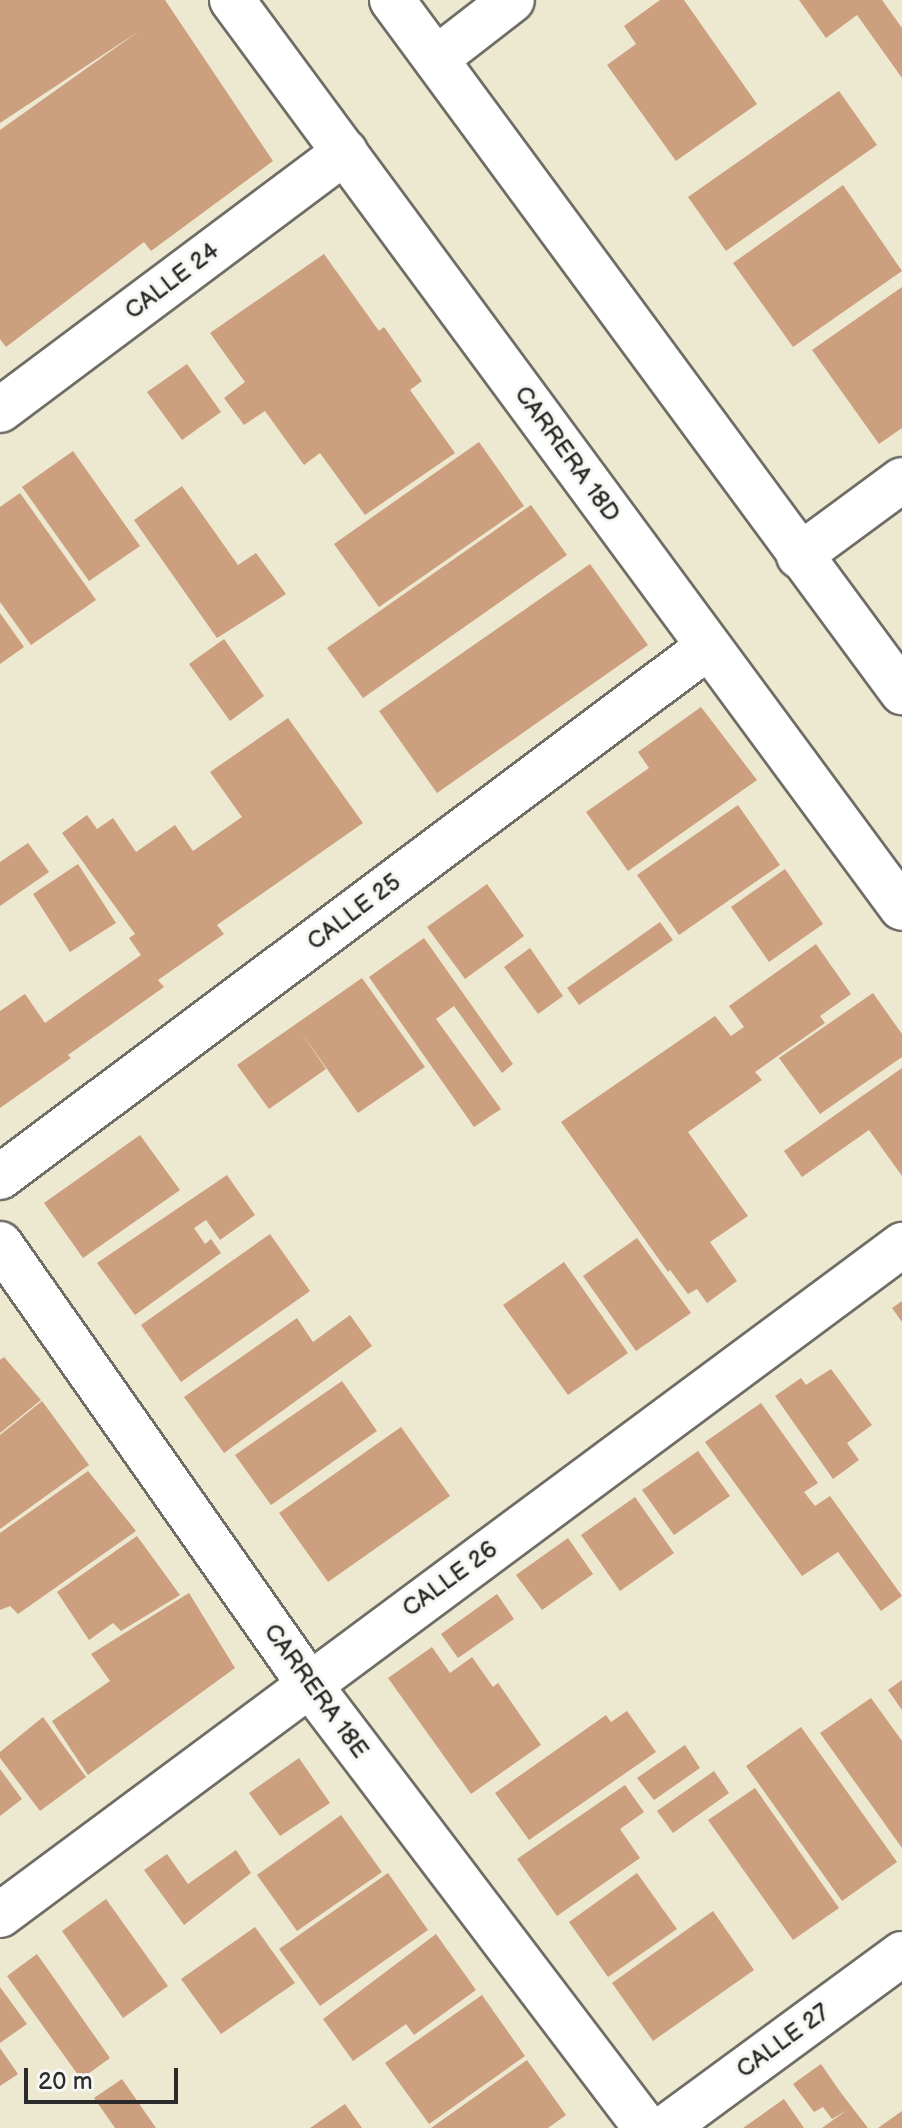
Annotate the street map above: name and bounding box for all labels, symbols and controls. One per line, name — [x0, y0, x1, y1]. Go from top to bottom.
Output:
street label: CALLE 24 — [119, 236, 225, 326]
street label: CARRERA 18D — [508, 381, 626, 527]
street label: CALLE 25 — [302, 868, 406, 956]
street label: CALLE 26 — [397, 1535, 503, 1623]
street label: CARRERA 18E — [258, 1618, 374, 1764]
street label: CALLE 27 — [731, 1998, 835, 2084]
scale bar — [28, 2052, 182, 2102]
text: 20 m — [38, 2067, 93, 2096]

